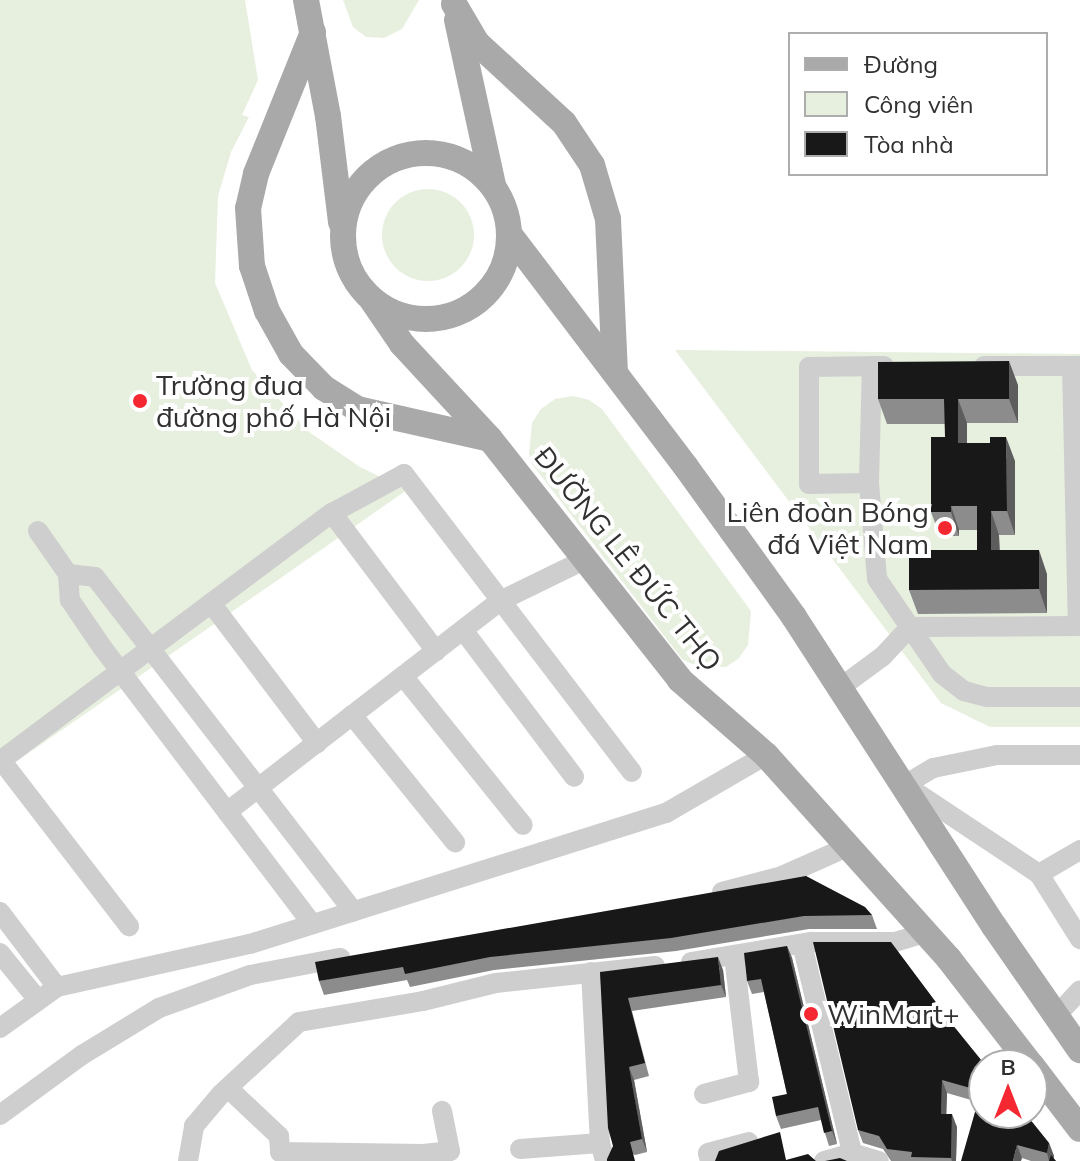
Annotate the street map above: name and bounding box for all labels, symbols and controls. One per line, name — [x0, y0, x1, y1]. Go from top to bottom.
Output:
legend — [788, 32, 1048, 176]
text: Đường — [864, 49, 938, 79]
text: Công viên — [864, 89, 974, 119]
text: Tòa nhà — [864, 129, 954, 159]
place label: Trường đua đường phố Hà Nội — [156, 368, 391, 434]
marker: Trường đua đường phố Hà Nội — [131, 392, 149, 410]
street label: ĐƯỜNG LÊ ĐỨC THỌ — [527, 440, 729, 678]
place label: Liên đoàn Bóng đá Việt Nam — [727, 495, 929, 561]
marker: Liên đoàn Bóng đá Việt Nam — [936, 519, 954, 537]
place label: WinMart+ — [827, 997, 960, 1031]
marker: WinMart+ — [802, 1005, 820, 1023]
north arrow — [968, 1049, 1048, 1129]
text: B — [1000, 1053, 1016, 1081]

